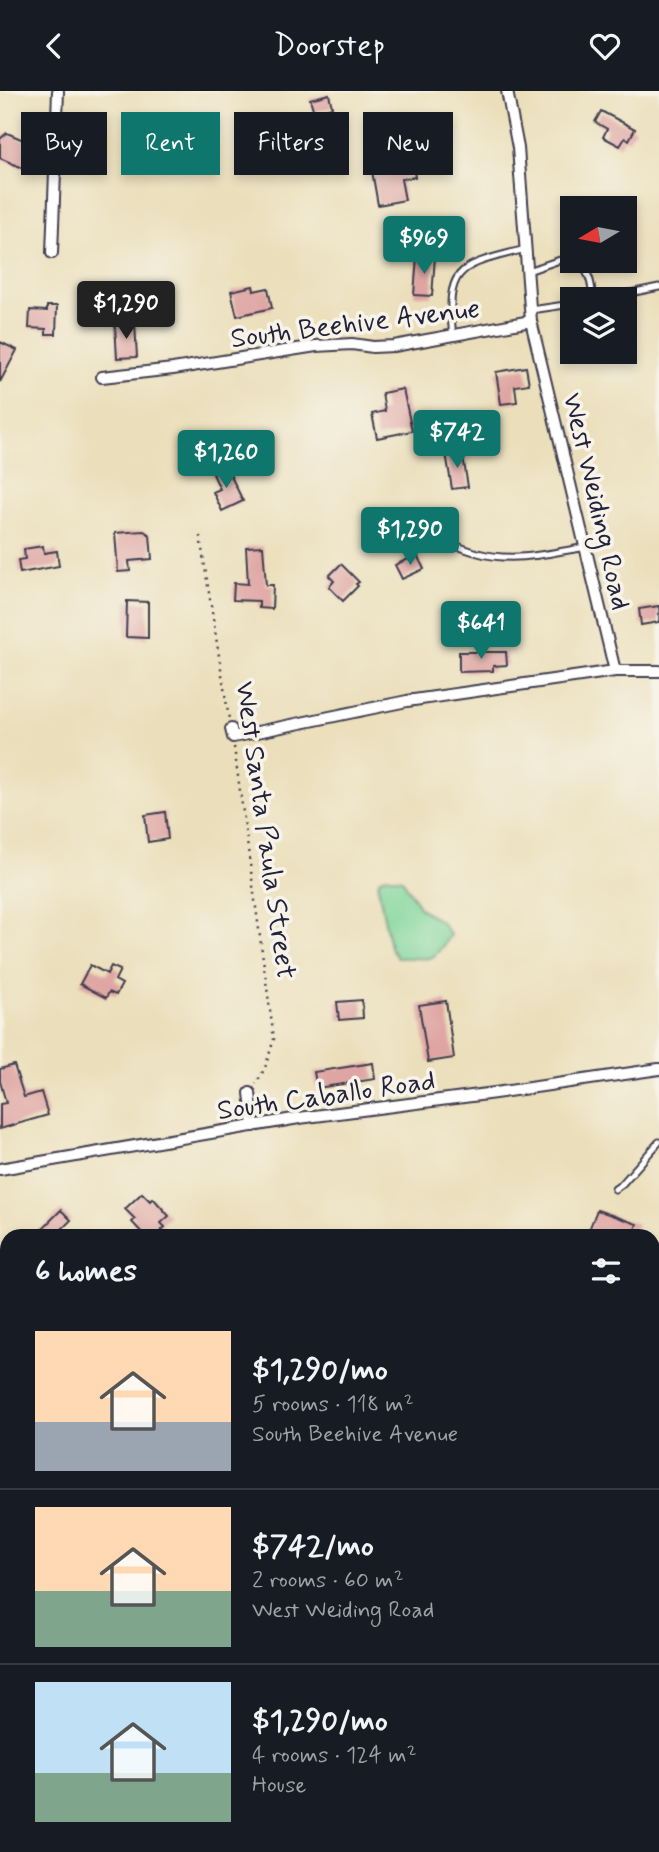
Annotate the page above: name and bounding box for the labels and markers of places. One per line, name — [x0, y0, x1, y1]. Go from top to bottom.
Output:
pin: $969 — [383, 216, 465, 276]
pin: $1,290 — [69, 281, 183, 341]
pin: $742 — [416, 411, 498, 470]
pin: $1,260 — [169, 431, 283, 490]
pin: $1,290 — [353, 507, 467, 567]
pin: $641 — [440, 601, 522, 661]

